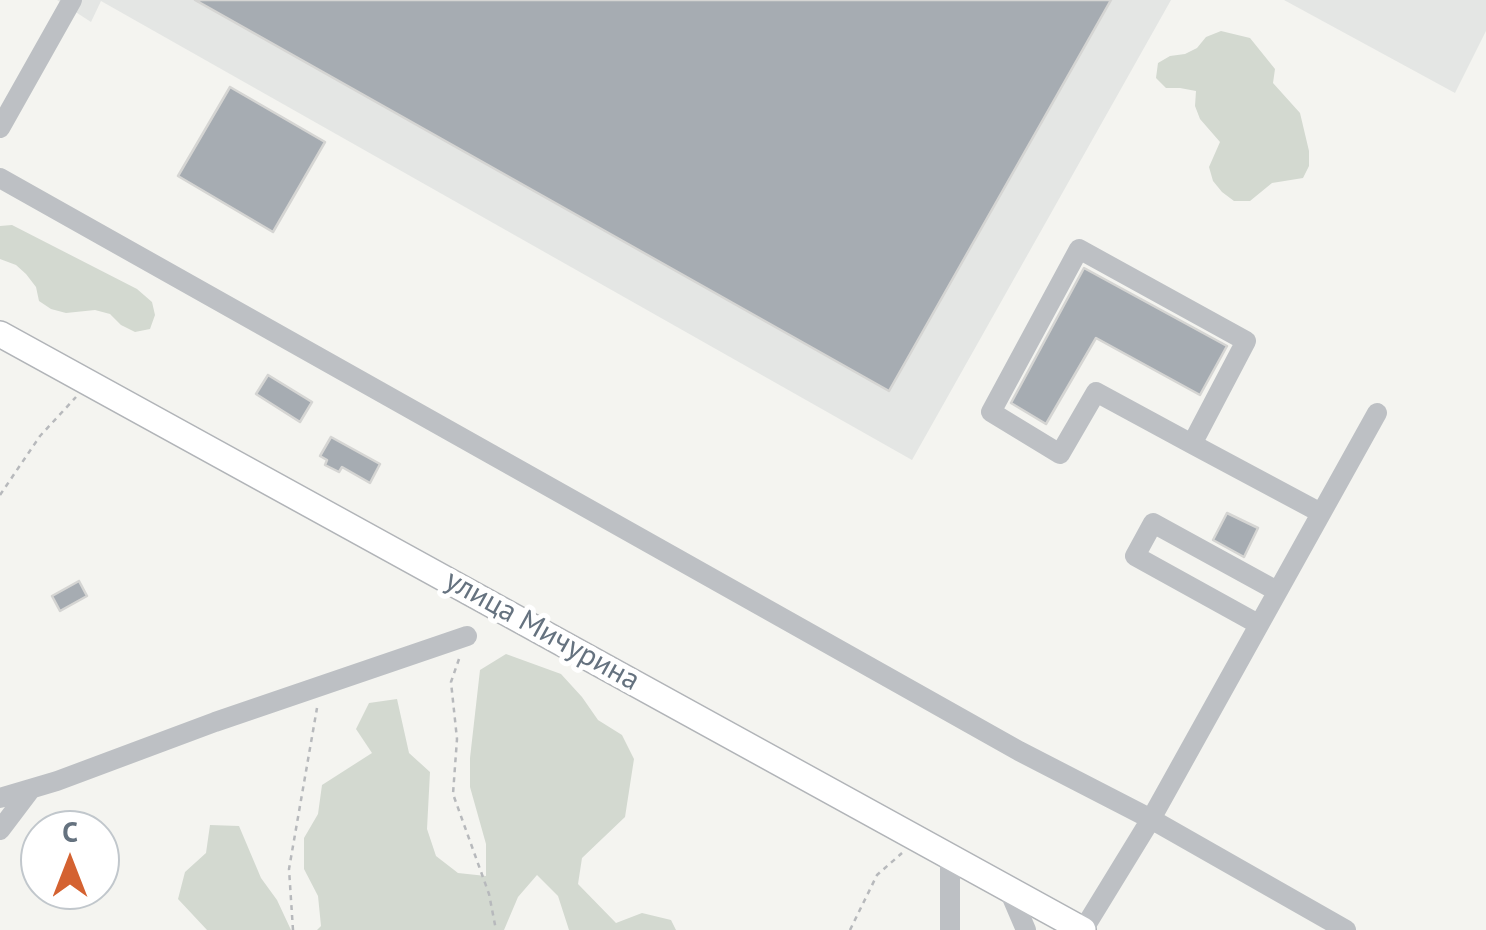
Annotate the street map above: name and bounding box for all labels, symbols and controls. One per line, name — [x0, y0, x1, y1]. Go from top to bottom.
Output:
street label: улица Мичурина — [438, 563, 646, 699]
north arrow — [20, 810, 120, 910]
text: С — [62, 813, 78, 850]

